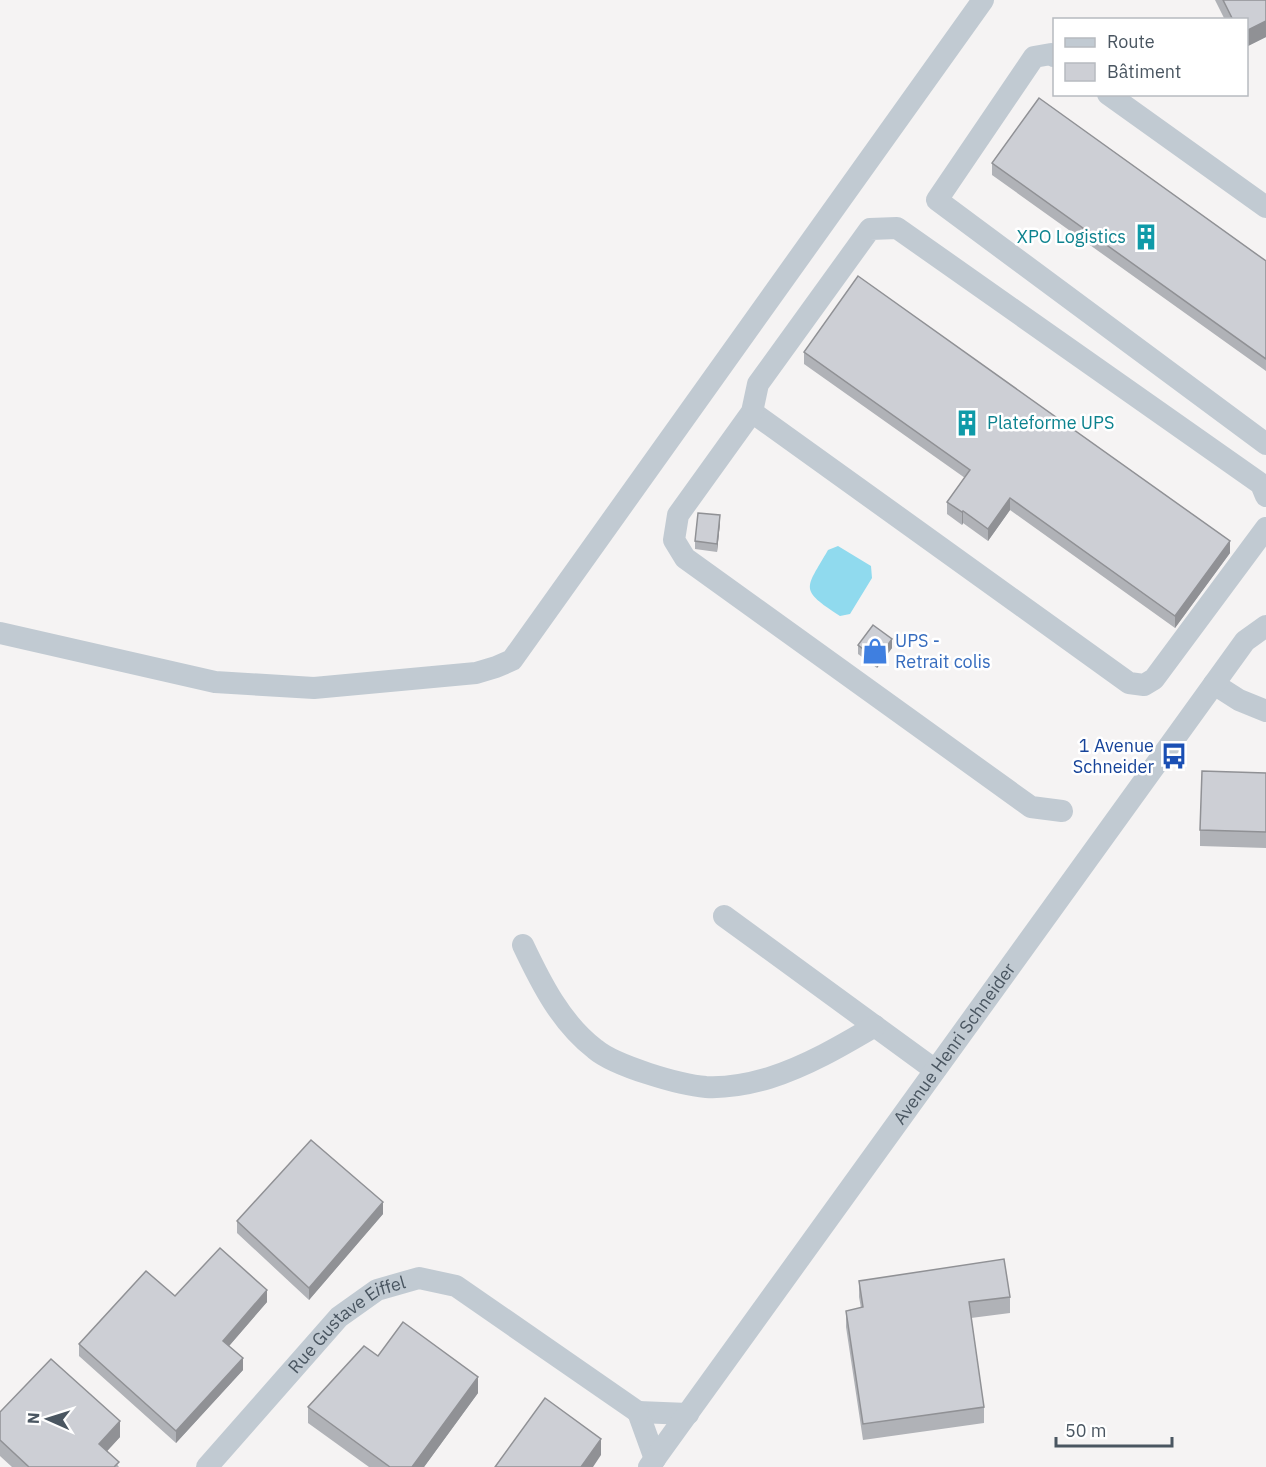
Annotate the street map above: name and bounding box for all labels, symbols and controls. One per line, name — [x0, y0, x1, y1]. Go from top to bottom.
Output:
legend — [1053, 18, 1248, 96]
text: Route — [1107, 30, 1155, 53]
text: Bâtiment — [1107, 60, 1181, 83]
building icon: XPO Logistics — [1131, 222, 1161, 252]
place label: XPO Logistics — [1017, 225, 1126, 248]
building icon: Plateforme UPS — [952, 408, 982, 438]
place label: Plateforme UPS — [987, 411, 1114, 434]
place label: UPS - Retrait colis — [895, 629, 991, 673]
shop icon: UPS - Retrait colis — [860, 636, 890, 666]
place label: 1 Avenue Schneider — [1073, 734, 1154, 778]
bus stop icon: 1 Avenue Schneider — [1159, 741, 1189, 771]
street label: Avenue Henri Schneider — [888, 958, 1020, 1129]
street label: Rue Gustave Eiffel — [283, 1270, 408, 1378]
north arrow — [18, 1389, 78, 1449]
scale bar — [1056, 1410, 1172, 1448]
text: N — [23, 1412, 43, 1425]
text: 50 m — [1065, 1419, 1107, 1442]

